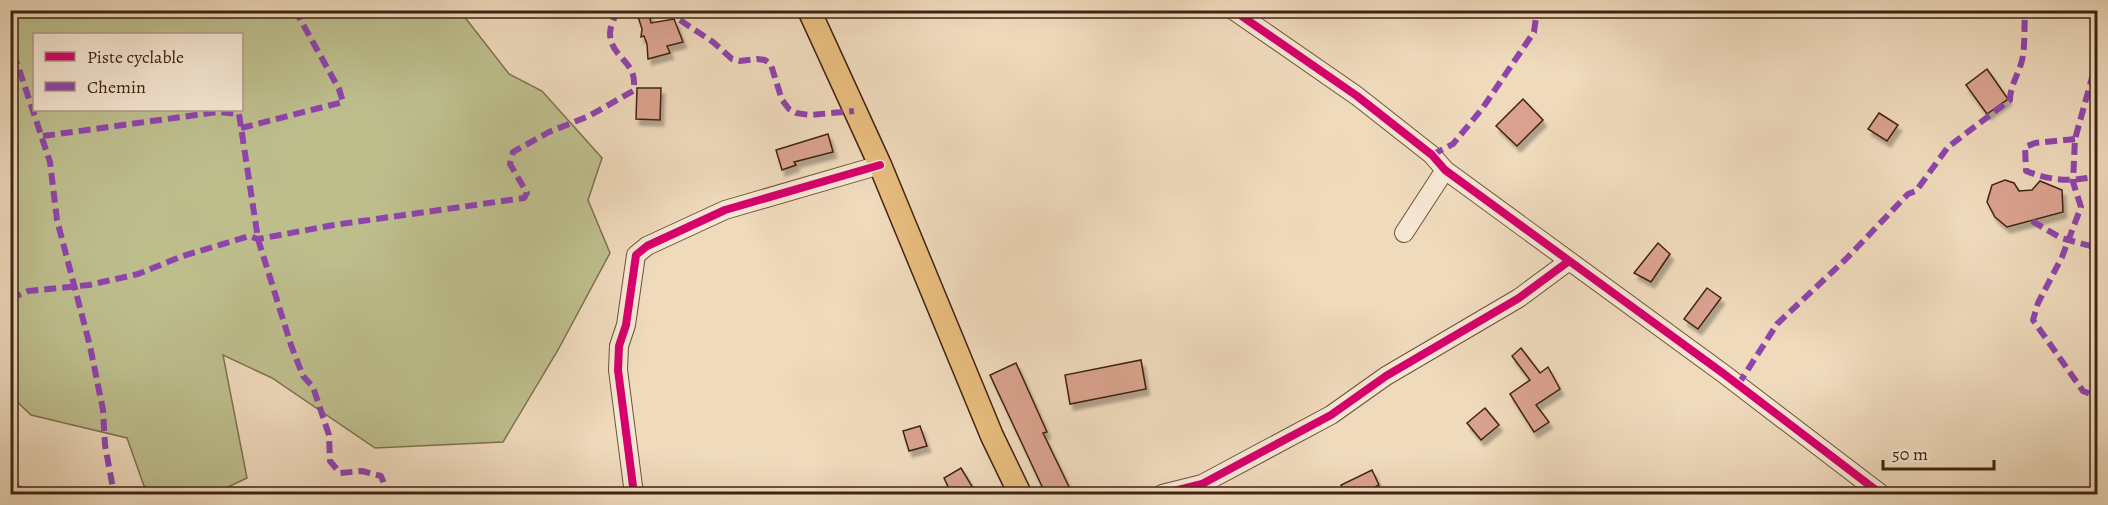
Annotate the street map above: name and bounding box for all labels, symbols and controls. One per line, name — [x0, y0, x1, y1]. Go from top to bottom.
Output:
legend — [33, 33, 243, 111]
text: Piste cyclable — [87, 45, 184, 69]
text: Chemin — [87, 75, 146, 99]
scale bar — [1883, 433, 1994, 471]
text: 50 m — [1892, 442, 1928, 466]

